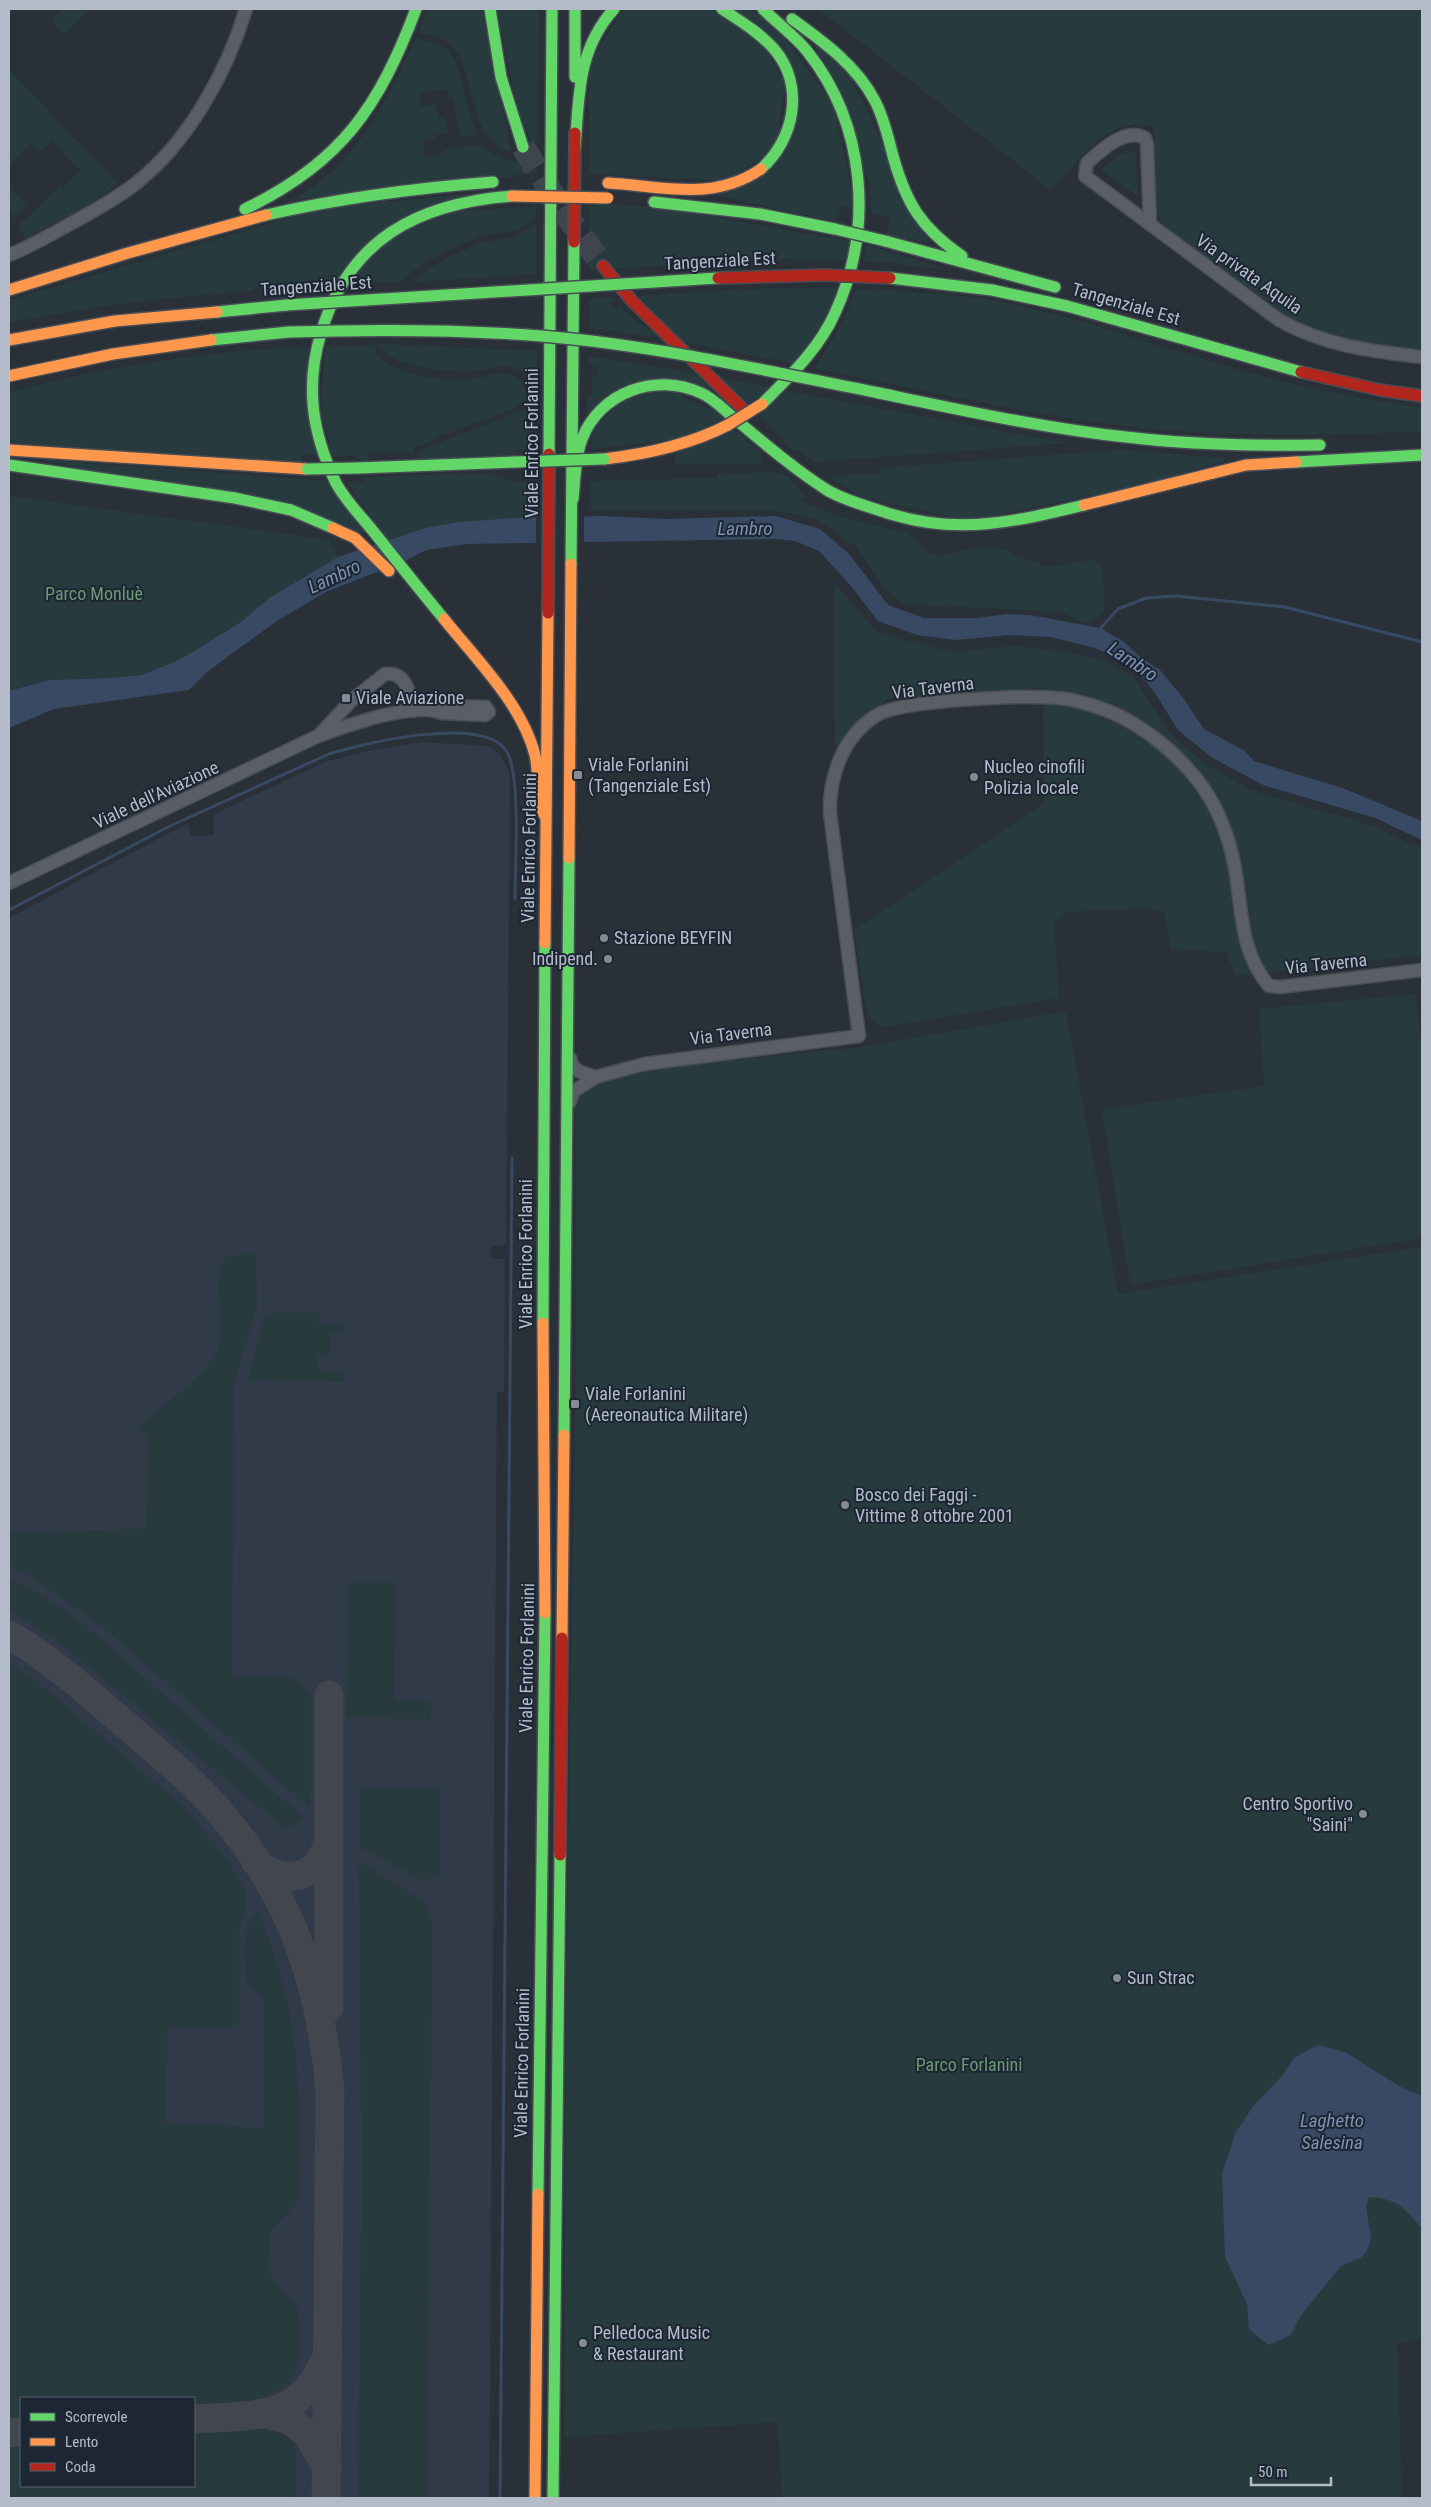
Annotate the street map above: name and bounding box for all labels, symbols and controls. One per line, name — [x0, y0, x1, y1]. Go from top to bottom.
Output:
street label: Via privata Aquila — [1192, 229, 1306, 318]
street label: Tangenziale Est — [664, 247, 776, 274]
street label: Tangenziale Est — [260, 271, 372, 300]
street label: Tangenziale Est — [1070, 278, 1183, 329]
street label: Viale Enrico Forlanini — [521, 368, 542, 518]
water label: Lambro — [717, 517, 773, 540]
water label: Lambro — [304, 554, 364, 599]
park label: Parco Monluè — [45, 583, 143, 604]
water label: Lambro — [1103, 637, 1162, 686]
street label: Via Taverna — [891, 672, 975, 703]
place label: Viale Aviazione — [356, 687, 464, 708]
marker: Viale Aviazione — [340, 692, 352, 704]
place label: Viale Forlanini (Tangenziale Est) — [588, 754, 711, 797]
street label: Viale dell'Aviazione — [90, 756, 222, 833]
place label: Nucleo cinofili Polizia locale — [984, 756, 1085, 798]
marker: Viale Forlanini (Tangenziale Est) — [572, 769, 584, 781]
marker: Nucleo cinofili Polizia locale — [968, 771, 980, 783]
street label: Viale Enrico Forlanini — [517, 773, 540, 923]
place label: Stazione BEYFIN — [614, 927, 732, 948]
marker: Stazione BEYFIN — [598, 932, 610, 944]
place label: Indipend. — [532, 948, 598, 969]
street label: Via Taverna — [1284, 949, 1368, 978]
marker: Indipend. — [602, 953, 614, 965]
street label: Via Taverna — [689, 1018, 773, 1049]
street label: Viale Enrico Forlanini — [515, 1179, 536, 1329]
place label: Viale Forlanini (Aereonautica Militare) — [585, 1383, 748, 1426]
marker: Viale Forlanini (Aereonautica Militare) — [569, 1398, 581, 1410]
place label: Bosco dei Faggi - Vittime 8 ottobre 2001 — [855, 1484, 1014, 1526]
marker: Bosco dei Faggi - Vittime 8 ottobre 2001 — [839, 1499, 851, 1511]
street label: Viale Enrico Forlanini — [515, 1583, 538, 1733]
place label: Centro Sportivo "Saini" — [1243, 1793, 1353, 1835]
marker: Centro Sportivo "Saini" — [1357, 1808, 1369, 1820]
place label: Sun Strac — [1127, 1967, 1195, 1988]
marker: Sun Strac — [1111, 1972, 1123, 1984]
street label: Viale Enrico Forlanini — [510, 1988, 533, 2138]
park label: Parco Forlanini — [916, 2054, 1022, 2075]
water label: Laghetto Salesina — [1300, 2109, 1364, 2154]
place label: Pelledoca Music & Restaurant — [593, 2322, 710, 2364]
marker: Pelledoca Music & Restaurant — [577, 2337, 589, 2349]
legend — [20, 2397, 195, 2487]
text: Scorrevole — [65, 2408, 127, 2426]
text: Lento — [65, 2433, 98, 2451]
scale bar — [1251, 2454, 1331, 2486]
text: Coda — [65, 2458, 96, 2476]
text: 50 m — [1258, 2463, 1288, 2481]

